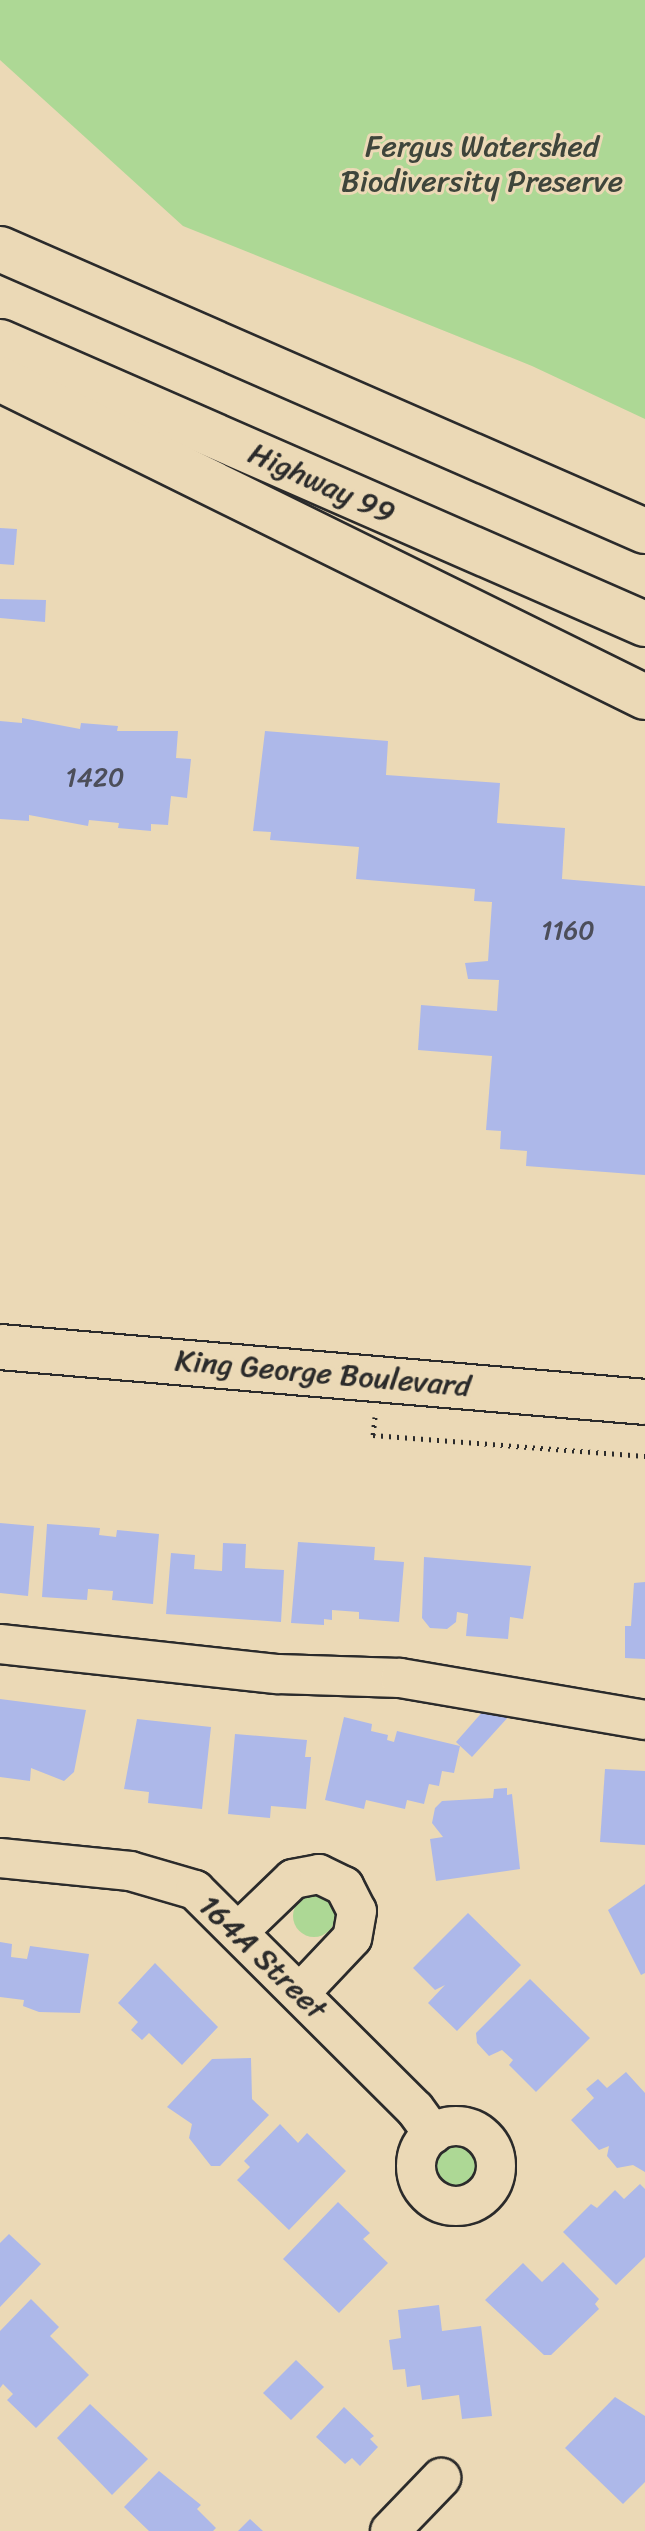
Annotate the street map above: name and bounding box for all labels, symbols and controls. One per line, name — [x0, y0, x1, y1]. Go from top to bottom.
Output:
park label: Fergus Watershed Biodiversity Preserve — [341, 128, 623, 198]
street label: Highway 99 — [243, 435, 401, 531]
house number: 1420 — [66, 762, 124, 794]
house number: 1160 — [541, 915, 595, 947]
street label: King George Boulevard — [174, 1342, 472, 1404]
street label: 164A Street — [192, 1887, 334, 2027]

